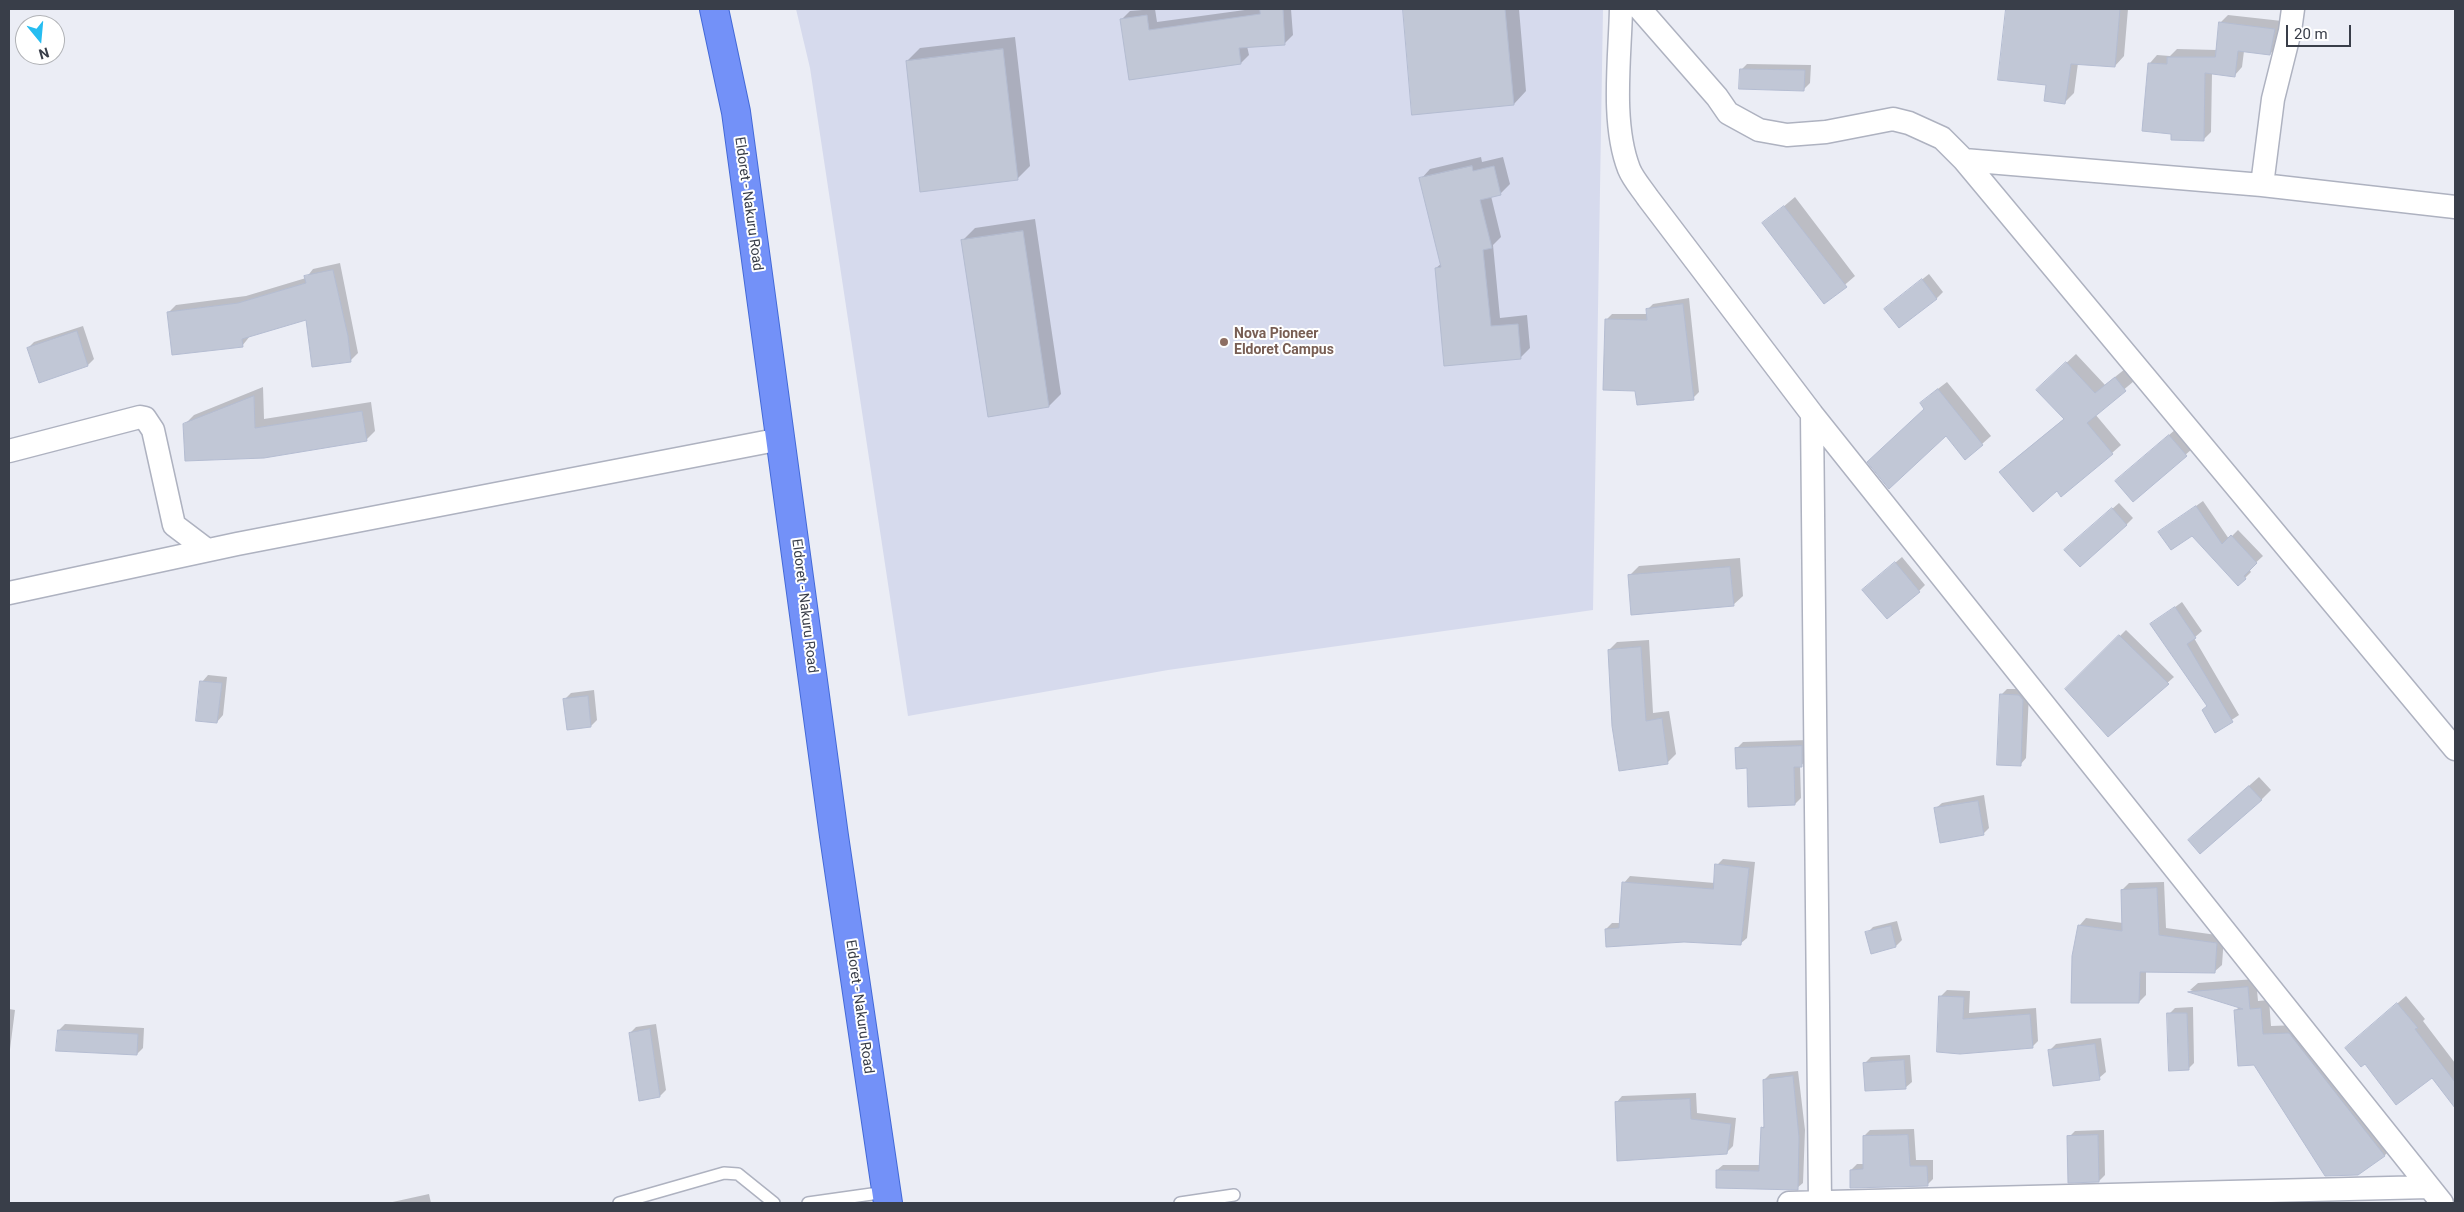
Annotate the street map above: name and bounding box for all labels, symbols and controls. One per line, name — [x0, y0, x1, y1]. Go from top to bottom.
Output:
north arrow — [15, 15, 65, 65]
scale bar — [2289, 15, 2354, 47]
text: 20 m — [2294, 25, 2328, 43]
text: N — [37, 44, 51, 62]
street label: Eldoret - Nakuru Road — [730, 136, 766, 272]
place label: Nova Pioneer Eldoret Campus — [1234, 326, 1334, 358]
marker: Nova Pioneer Eldoret Campus — [1218, 336, 1230, 348]
street label: Eldoret - Nakuru Road — [787, 538, 821, 674]
street label: Eldoret - Nakuru Road — [841, 939, 877, 1075]

